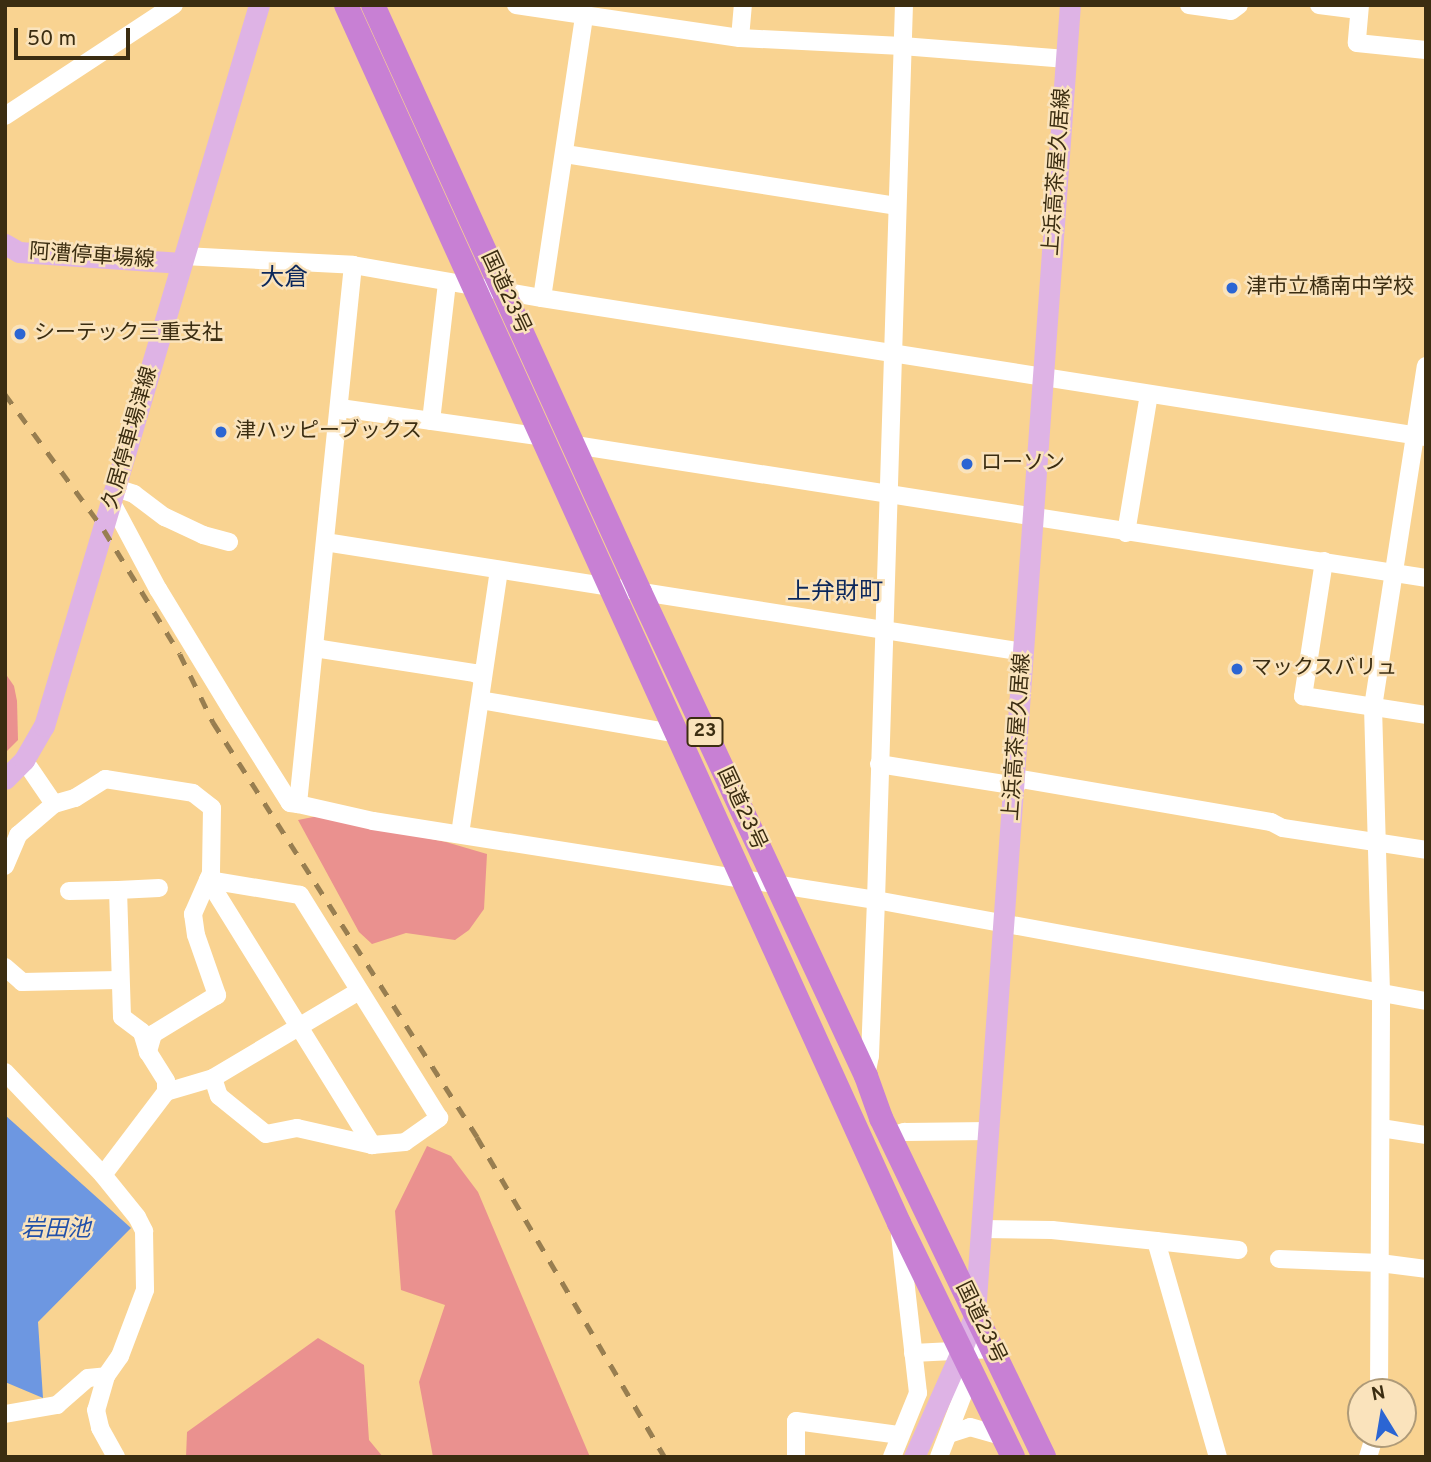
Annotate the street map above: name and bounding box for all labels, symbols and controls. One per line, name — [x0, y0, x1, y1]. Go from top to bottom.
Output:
scale bar — [18, 14, 133, 58]
text: 50 m — [27, 26, 76, 53]
street label: 上浜高茶屋久居線 — [1040, 87, 1076, 257]
street label: 阿漕停車場線 — [28, 240, 156, 274]
street label: 国道23号 — [475, 248, 535, 338]
district label: 大倉 — [260, 266, 308, 294]
place label: 津市立橋南中学校 — [1246, 275, 1414, 301]
marker: 津市立橋南中学校 — [1224, 280, 1240, 296]
place label: シーテック三重支社 — [34, 321, 223, 347]
marker: シーテック三重支社 — [12, 326, 28, 342]
street label: 久居停車場津線 — [99, 364, 163, 512]
place label: 津ハッピーブックス — [235, 419, 424, 445]
marker: 津ハッピーブックス — [213, 424, 229, 440]
place label: ローソン — [981, 451, 1065, 477]
marker: ローソン — [959, 456, 975, 472]
district label: 上弁財町 — [787, 580, 883, 608]
street label: 上浜高茶屋久居線 — [1000, 652, 1036, 822]
place label: マックスバリュ — [1251, 656, 1398, 682]
marker: マックスバリュ — [1229, 661, 1245, 677]
road number: 23 — [686, 716, 724, 748]
street label: 国道23号 — [711, 764, 771, 854]
water label: 岩田池 — [22, 1217, 90, 1245]
street label: 国道23号 — [949, 1278, 1011, 1368]
north arrow — [1347, 1378, 1417, 1448]
text: N — [1369, 1381, 1387, 1407]

